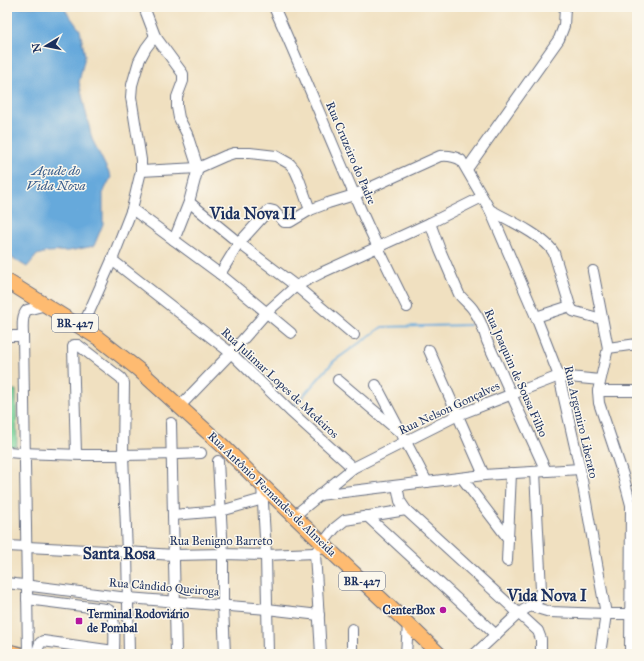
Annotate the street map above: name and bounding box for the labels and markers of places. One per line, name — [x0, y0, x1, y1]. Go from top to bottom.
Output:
place label: CenterBox — [383, 603, 436, 617]
marker: CenterBox — [438, 605, 448, 615]
place label: Terminal Rodoviário de Pombal — [86, 607, 189, 635]
marker: Terminal Rodoviário de Pombal — [74, 616, 84, 626]

